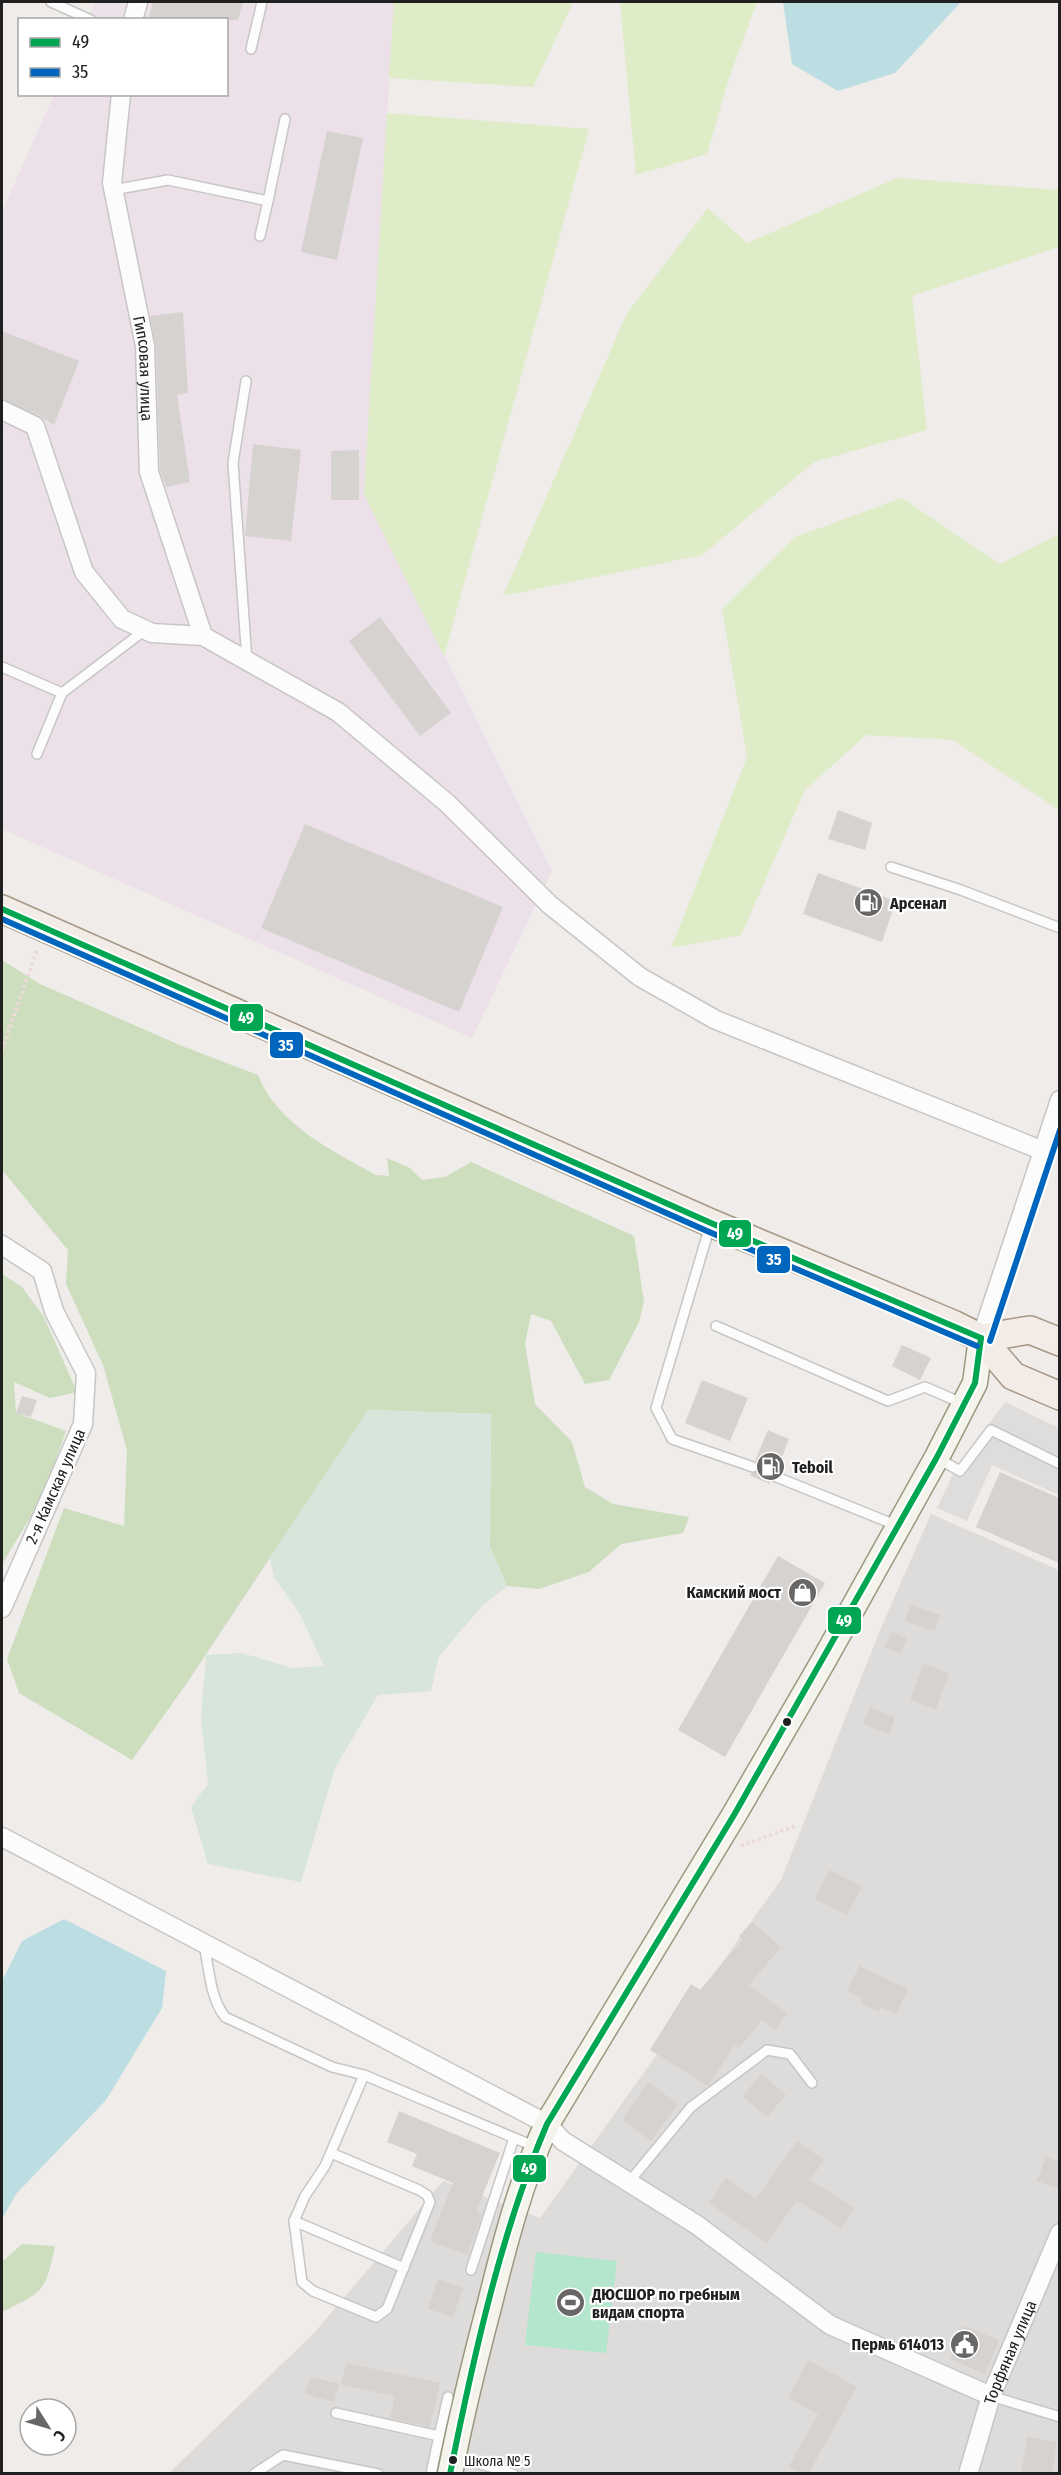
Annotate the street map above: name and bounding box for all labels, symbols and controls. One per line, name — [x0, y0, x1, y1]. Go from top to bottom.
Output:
legend — [18, 18, 228, 96]
text: 49 — [72, 31, 89, 53]
text: 35 — [72, 61, 88, 83]
street label: Гипсовая улица — [129, 314, 156, 422]
fuel station icon: Арсенал — [853, 887, 885, 919]
place label: Арсенал — [889, 894, 947, 913]
line badge: 49 — [229, 1003, 264, 1032]
text: 49 — [238, 1008, 254, 1027]
line badge: 35 — [269, 1031, 304, 1059]
text: 35 — [277, 1036, 294, 1055]
line badge: 49 — [718, 1219, 752, 1248]
text: 49 — [727, 1224, 743, 1243]
line badge: 35 — [756, 1245, 791, 1274]
text: 35 — [765, 1250, 782, 1269]
street label: 2-я Камская улица — [22, 1425, 89, 1547]
fuel station icon: Teboil — [755, 1451, 787, 1483]
place label: Teboil — [792, 1458, 833, 1477]
shop icon: Камский мост — [786, 1576, 818, 1608]
place label: Камский мост — [687, 1583, 781, 1602]
line badge: 49 — [827, 1606, 862, 1635]
text: 49 — [836, 1611, 852, 1630]
unlabelled marker — [781, 1716, 793, 1728]
line badge: 49 — [512, 2154, 547, 2183]
text: 49 — [521, 2159, 537, 2178]
place label: ДЮСШОР по гребным видам спорта — [591, 2285, 740, 2322]
sports icon: ДЮСШОР по гребным видам спорта — [555, 2287, 587, 2319]
street label: Торфяная улица — [980, 2297, 1041, 2406]
public building icon: Пермь 614013 — [949, 2328, 981, 2360]
place label: Пермь 614013 — [852, 2335, 944, 2354]
north arrow — [18, 2397, 78, 2457]
text: С — [49, 2427, 70, 2445]
place label: Школа № 5 — [464, 2453, 530, 2470]
marker: Школа № 5 — [447, 2454, 459, 2466]

